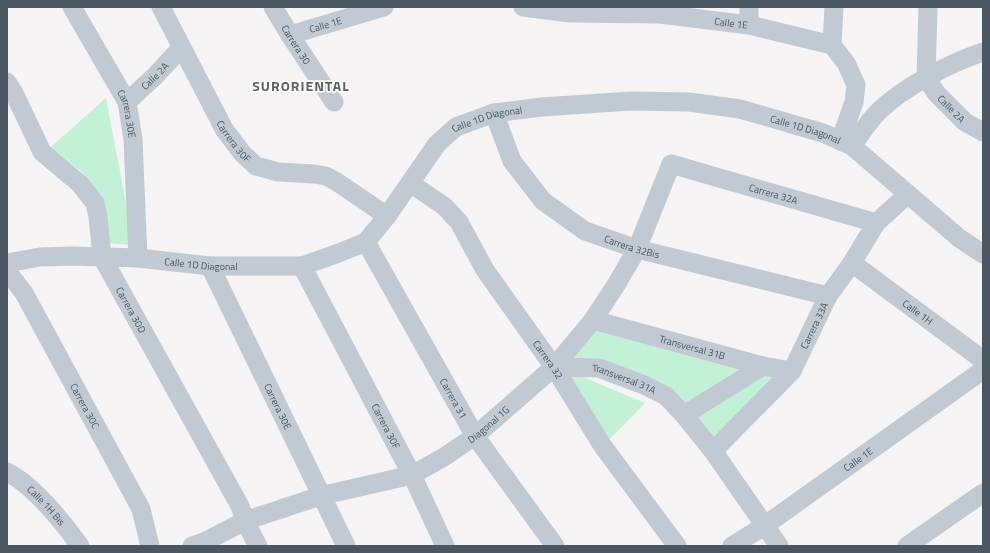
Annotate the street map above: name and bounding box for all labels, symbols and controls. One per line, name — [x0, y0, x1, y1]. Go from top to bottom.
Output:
street label: Calle 1E — [307, 12, 344, 36]
street label: Calle 1E — [714, 13, 749, 32]
street label: Carrera 30 — [278, 22, 315, 67]
street label: Calle 2A — [137, 59, 172, 93]
district label: SURORIENTAL — [252, 75, 350, 96]
street label: Carrera 30E — [114, 86, 140, 139]
street label: Calle 2A — [934, 91, 969, 126]
street label: Calle 1D Diagonal — [448, 102, 523, 136]
street label: Calle 1D Diagonal — [768, 111, 843, 148]
street label: Carrera 30F — [213, 117, 255, 166]
street label: Carrera 32A — [747, 179, 800, 208]
street label: Carrera 32Bis — [602, 231, 662, 262]
street label: Calle 1D Diagonal — [164, 253, 238, 274]
street label: Carrera 30D — [112, 284, 150, 336]
street label: Calle 1H — [899, 295, 936, 328]
street label: Carrera 33A — [796, 299, 832, 351]
street label: Transversal 31B — [658, 331, 727, 363]
street label: Carrera 32 — [529, 337, 567, 382]
street label: Transversal 31A — [592, 360, 659, 397]
street label: Carrera 31 — [436, 375, 471, 421]
street label: Carrera 30C — [67, 380, 104, 432]
street label: Carrera 30E — [261, 381, 296, 432]
street label: Carrera 30F — [368, 401, 404, 452]
street label: Diagonal 1G — [464, 402, 512, 447]
street label: Calle 1E — [840, 443, 876, 475]
street label: Calle 1H Bis — [24, 482, 69, 529]

